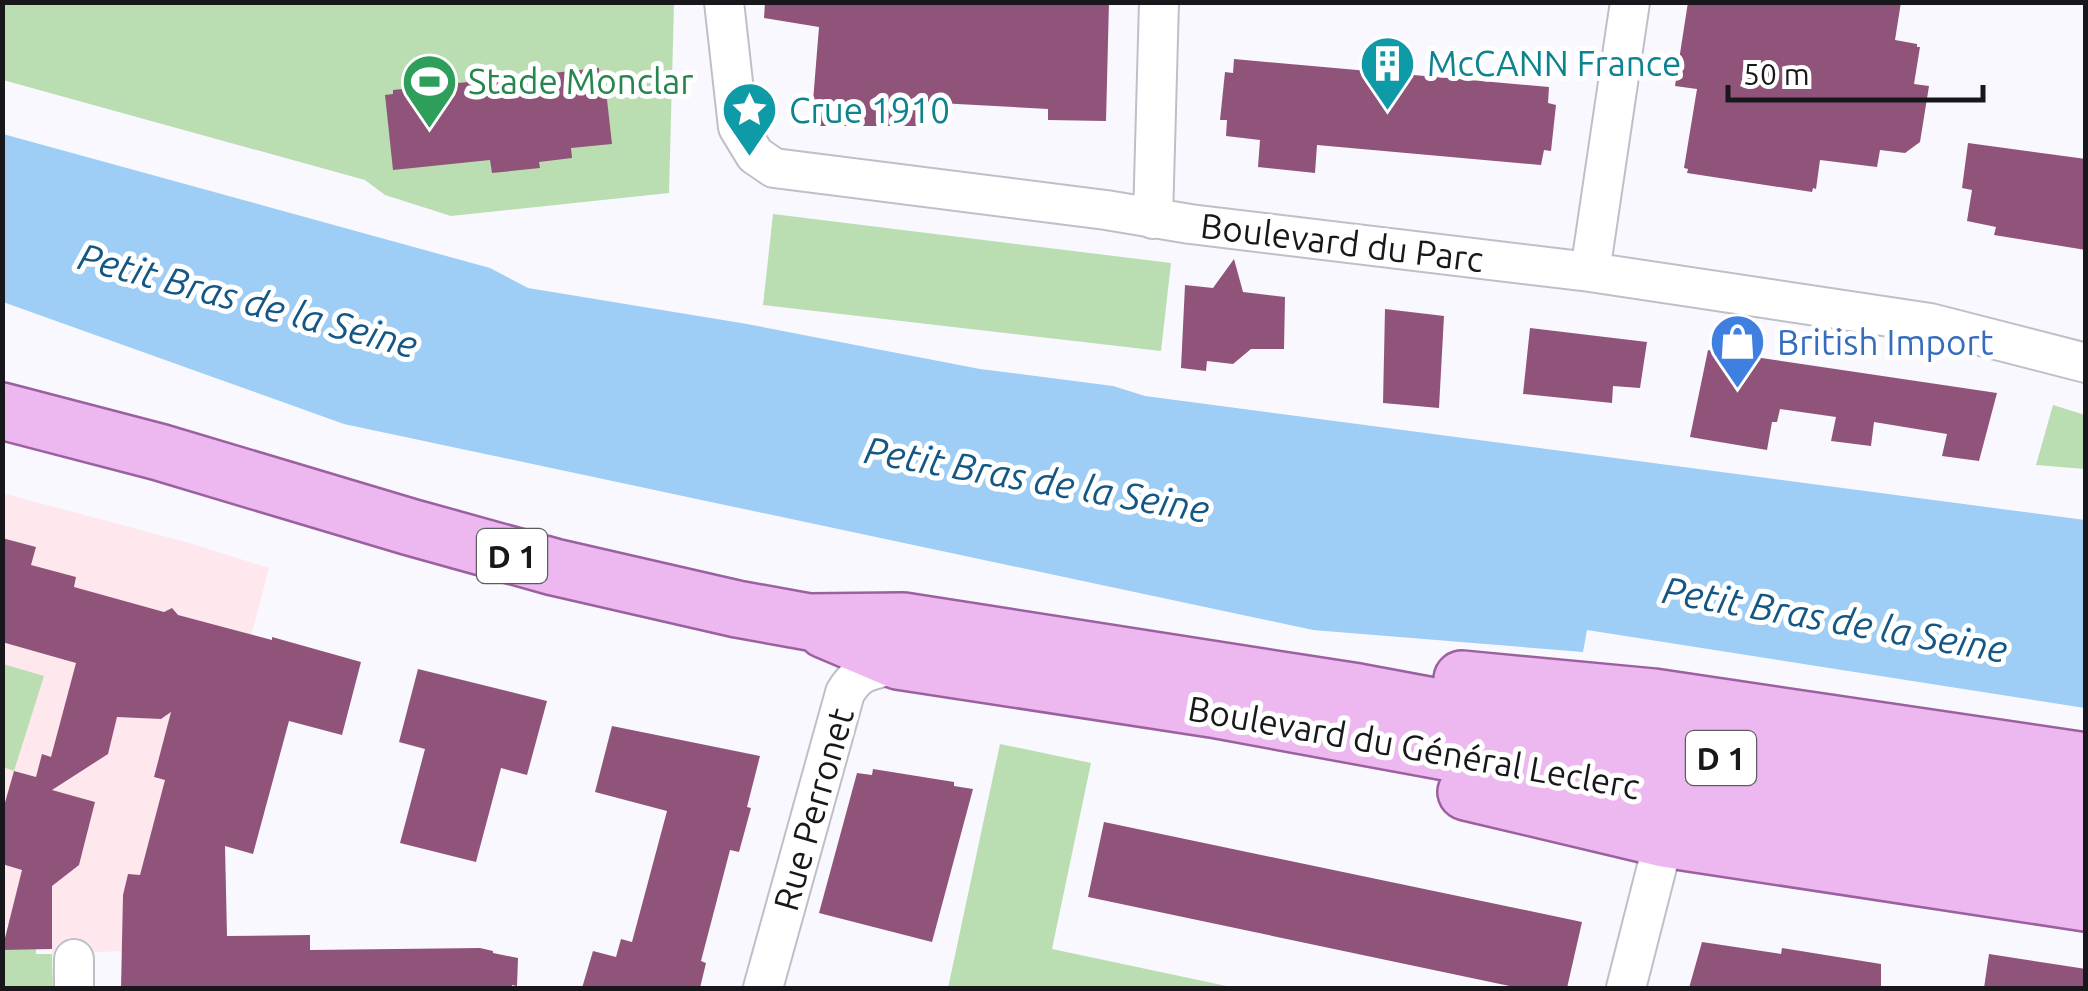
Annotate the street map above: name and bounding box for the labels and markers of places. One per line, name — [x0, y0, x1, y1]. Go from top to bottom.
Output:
building icon: McCANN France — [1358, 33, 1418, 112]
place label: McCANN France — [1427, 43, 1681, 83]
sports icon: Stade Monclar — [399, 51, 459, 130]
place label: Stade Monclar — [468, 61, 693, 101]
place icon: Crue 1910 — [720, 80, 780, 159]
place label: Crue 1910 — [789, 90, 950, 130]
shop icon: British Import — [1708, 312, 1768, 391]
place label: British Import — [1777, 322, 1994, 362]

